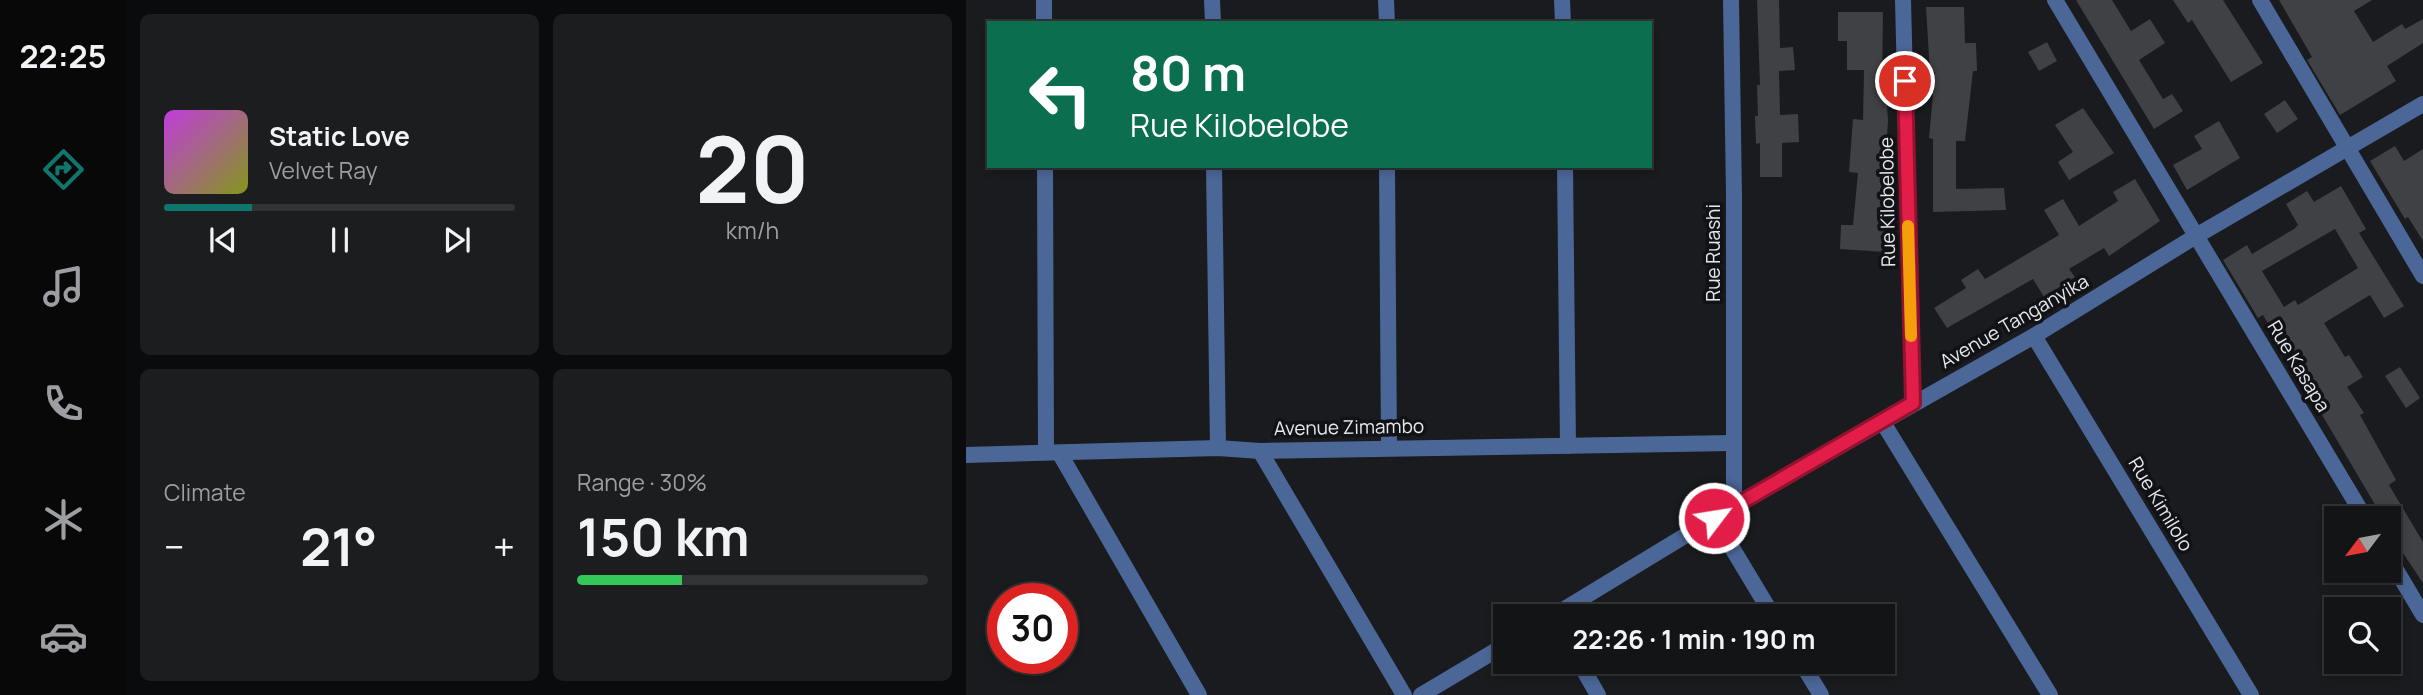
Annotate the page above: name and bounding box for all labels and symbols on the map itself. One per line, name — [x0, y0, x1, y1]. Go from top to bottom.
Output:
pin — [1875, 51, 1935, 111]
street label: Rue Kilobelobe — [1873, 137, 1901, 267]
street label: Rue Ruashi — [1700, 204, 1726, 302]
street label: Avenue Tanganyika — [1935, 268, 2093, 374]
street label: Rue Kasapa — [2262, 315, 2336, 417]
street label: Avenue Zimambo — [1274, 413, 1424, 441]
street label: Rue Kimilolo — [2123, 452, 2199, 556]
position arrow — [1677, 481, 1751, 555]
north arrow — [2324, 506, 2401, 583]
speed limit sign: 30 — [987, 583, 1078, 674]

